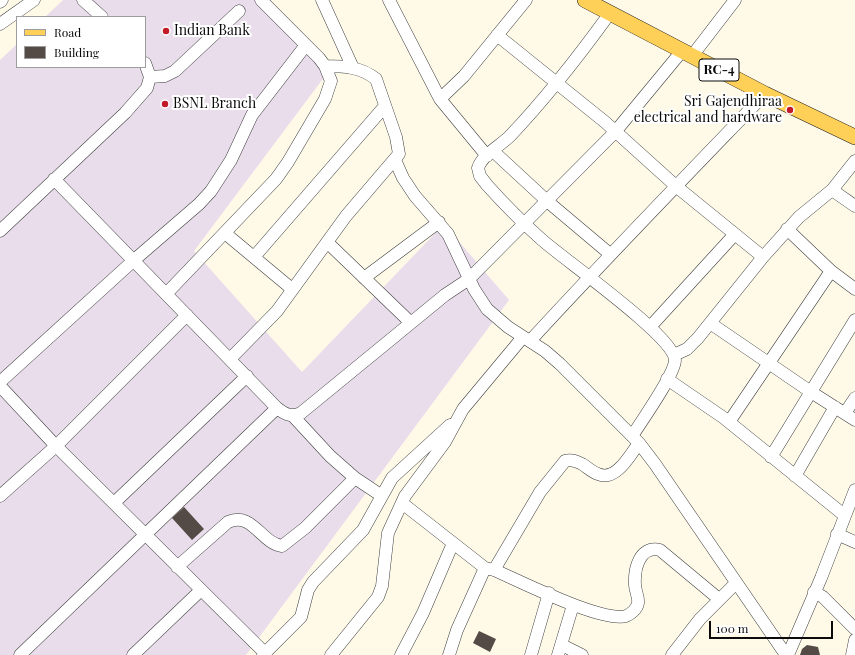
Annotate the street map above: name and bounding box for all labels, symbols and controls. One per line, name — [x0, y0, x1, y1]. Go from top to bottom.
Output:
legend — [16, 16, 146, 68]
place label: Indian Bank — [174, 23, 250, 39]
text: Road — [54, 24, 81, 40]
marker: Indian Bank — [161, 26, 171, 36]
text: Building — [54, 44, 99, 60]
road number: RC-4 — [699, 59, 739, 81]
place label: Sri Gajendhiraa electrical and hardware — [634, 94, 782, 126]
place label: BSNL Branch — [173, 96, 256, 112]
marker: BSNL Branch — [160, 99, 170, 109]
marker: Sri Gajendhiraa electrical and hardware — [785, 105, 795, 115]
scale bar — [711, 613, 835, 639]
text: 100 m — [716, 620, 748, 636]

